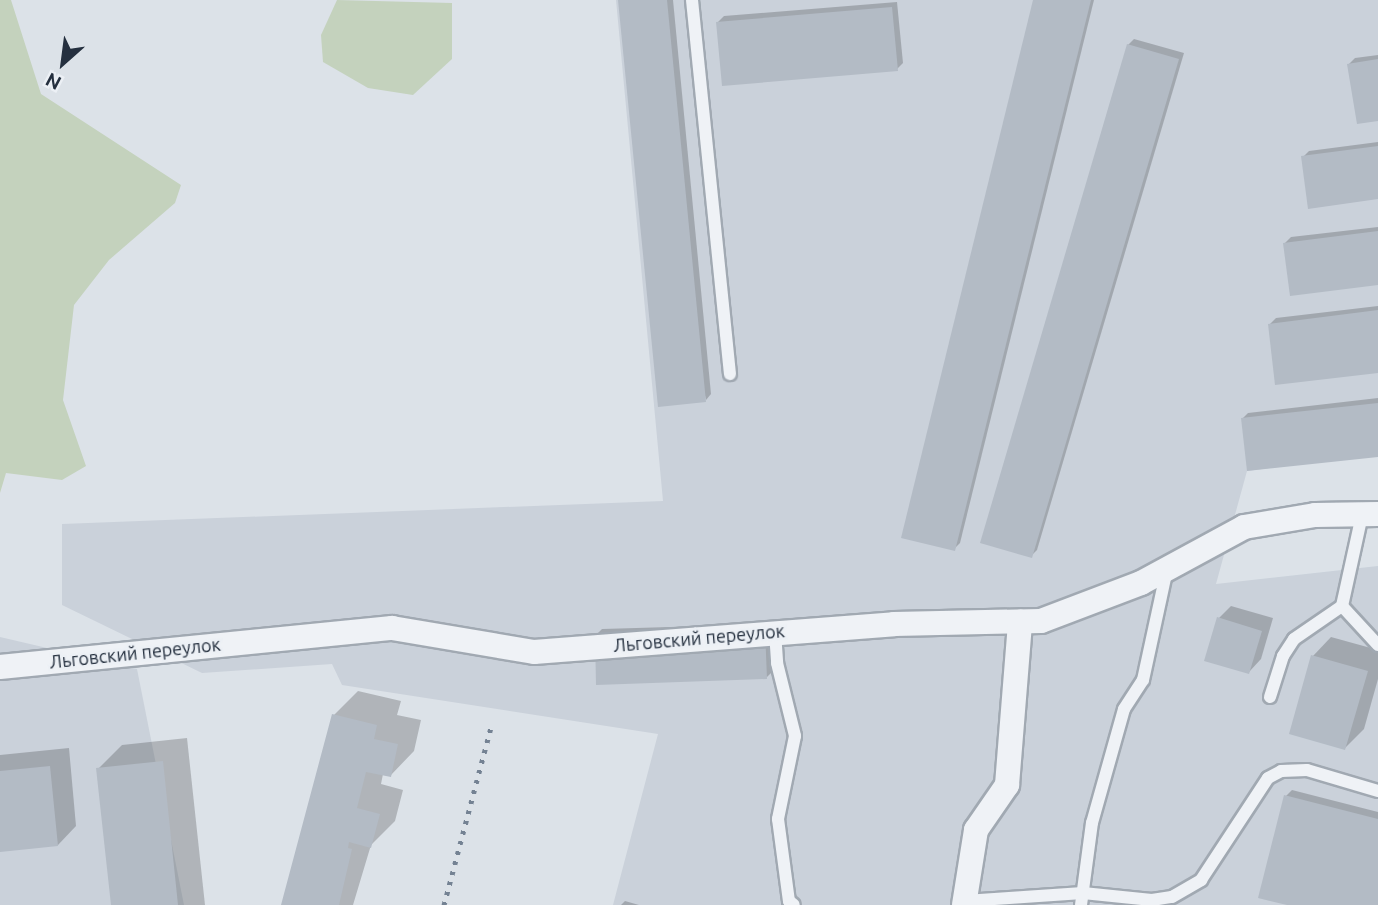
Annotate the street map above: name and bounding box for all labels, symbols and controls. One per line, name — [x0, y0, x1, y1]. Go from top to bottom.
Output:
north arrow — [28, 28, 98, 98]
text: N — [42, 68, 65, 95]
street label: Льговский переулок — [612, 620, 786, 656]
street label: Льговский переулок — [48, 633, 222, 673]

